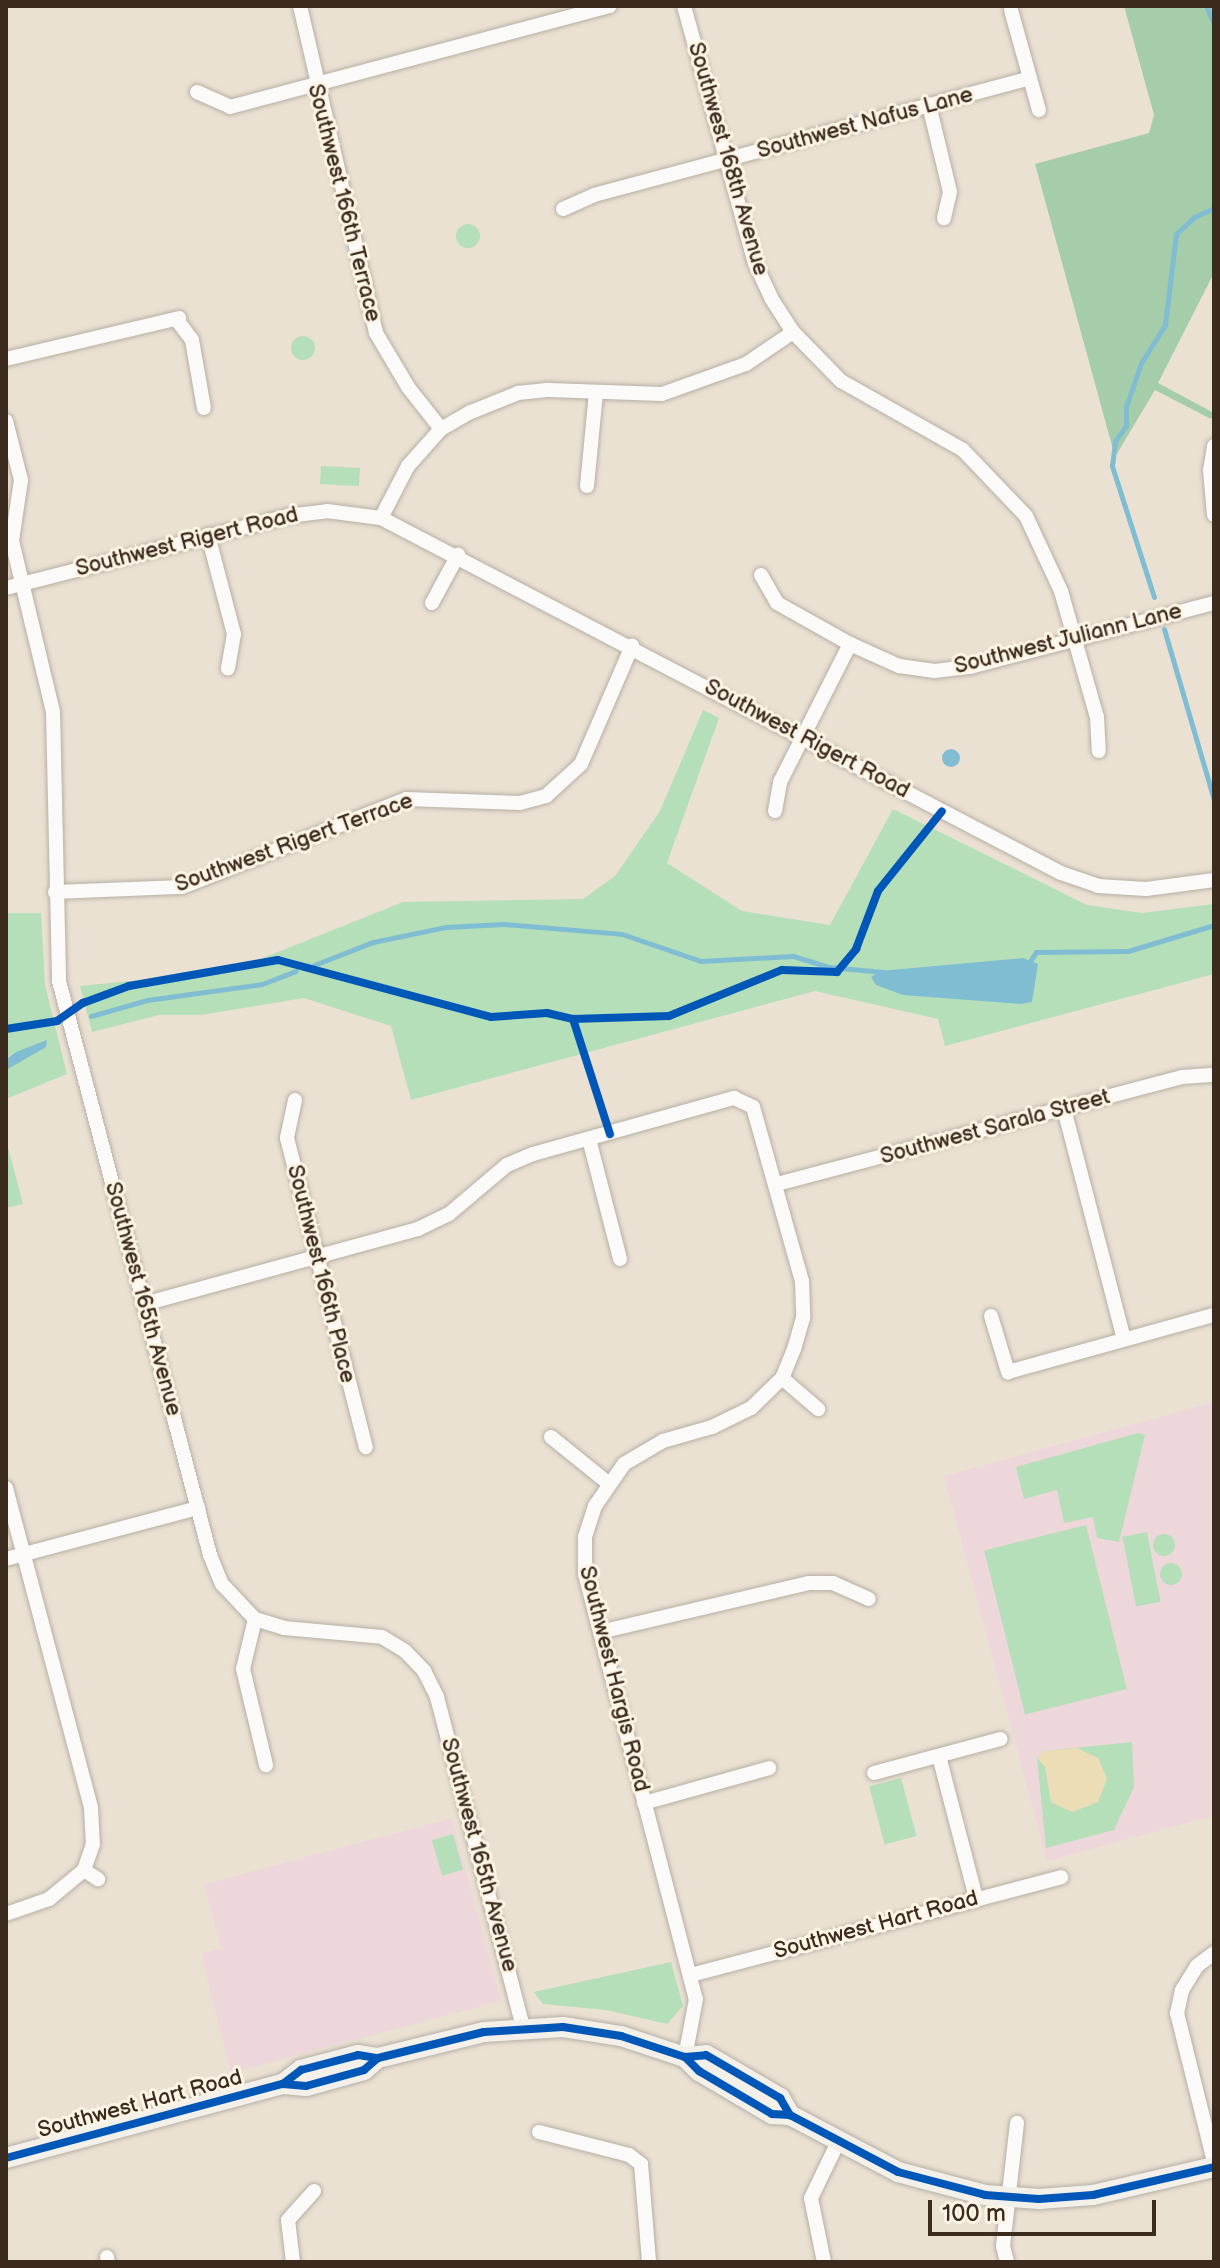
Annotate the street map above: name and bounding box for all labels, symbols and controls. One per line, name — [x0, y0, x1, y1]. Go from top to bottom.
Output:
street label: Southwest 168th Avenue — [682, 39, 774, 279]
street label: Southwest 166th Terrace — [302, 81, 386, 325]
street label: Southwest Nafus Lane — [754, 81, 976, 165]
street label: Southwest Rigert Road — [73, 502, 301, 582]
street label: Southwest Juliann Lane — [951, 598, 1185, 680]
street label: Southwest Rigert Road — [700, 674, 914, 804]
street label: Southwest Rigert Terrace — [171, 788, 417, 898]
street label: Southwest Sarala Street — [877, 1084, 1113, 1170]
street label: Southwest 166th Place — [281, 1162, 361, 1386]
street label: Southwest 165th Avenue — [99, 1179, 187, 1419]
street label: Southwest Hargis Road — [573, 1563, 655, 1795]
street label: Southwest 165th Avenue — [435, 1735, 523, 1975]
street label: Southwest Hart Road — [771, 1885, 981, 1965]
street label: Southwest Hart Road — [35, 2064, 245, 2144]
scale bar — [932, 2184, 1160, 2234]
text: 100 m — [942, 2199, 1006, 2228]

